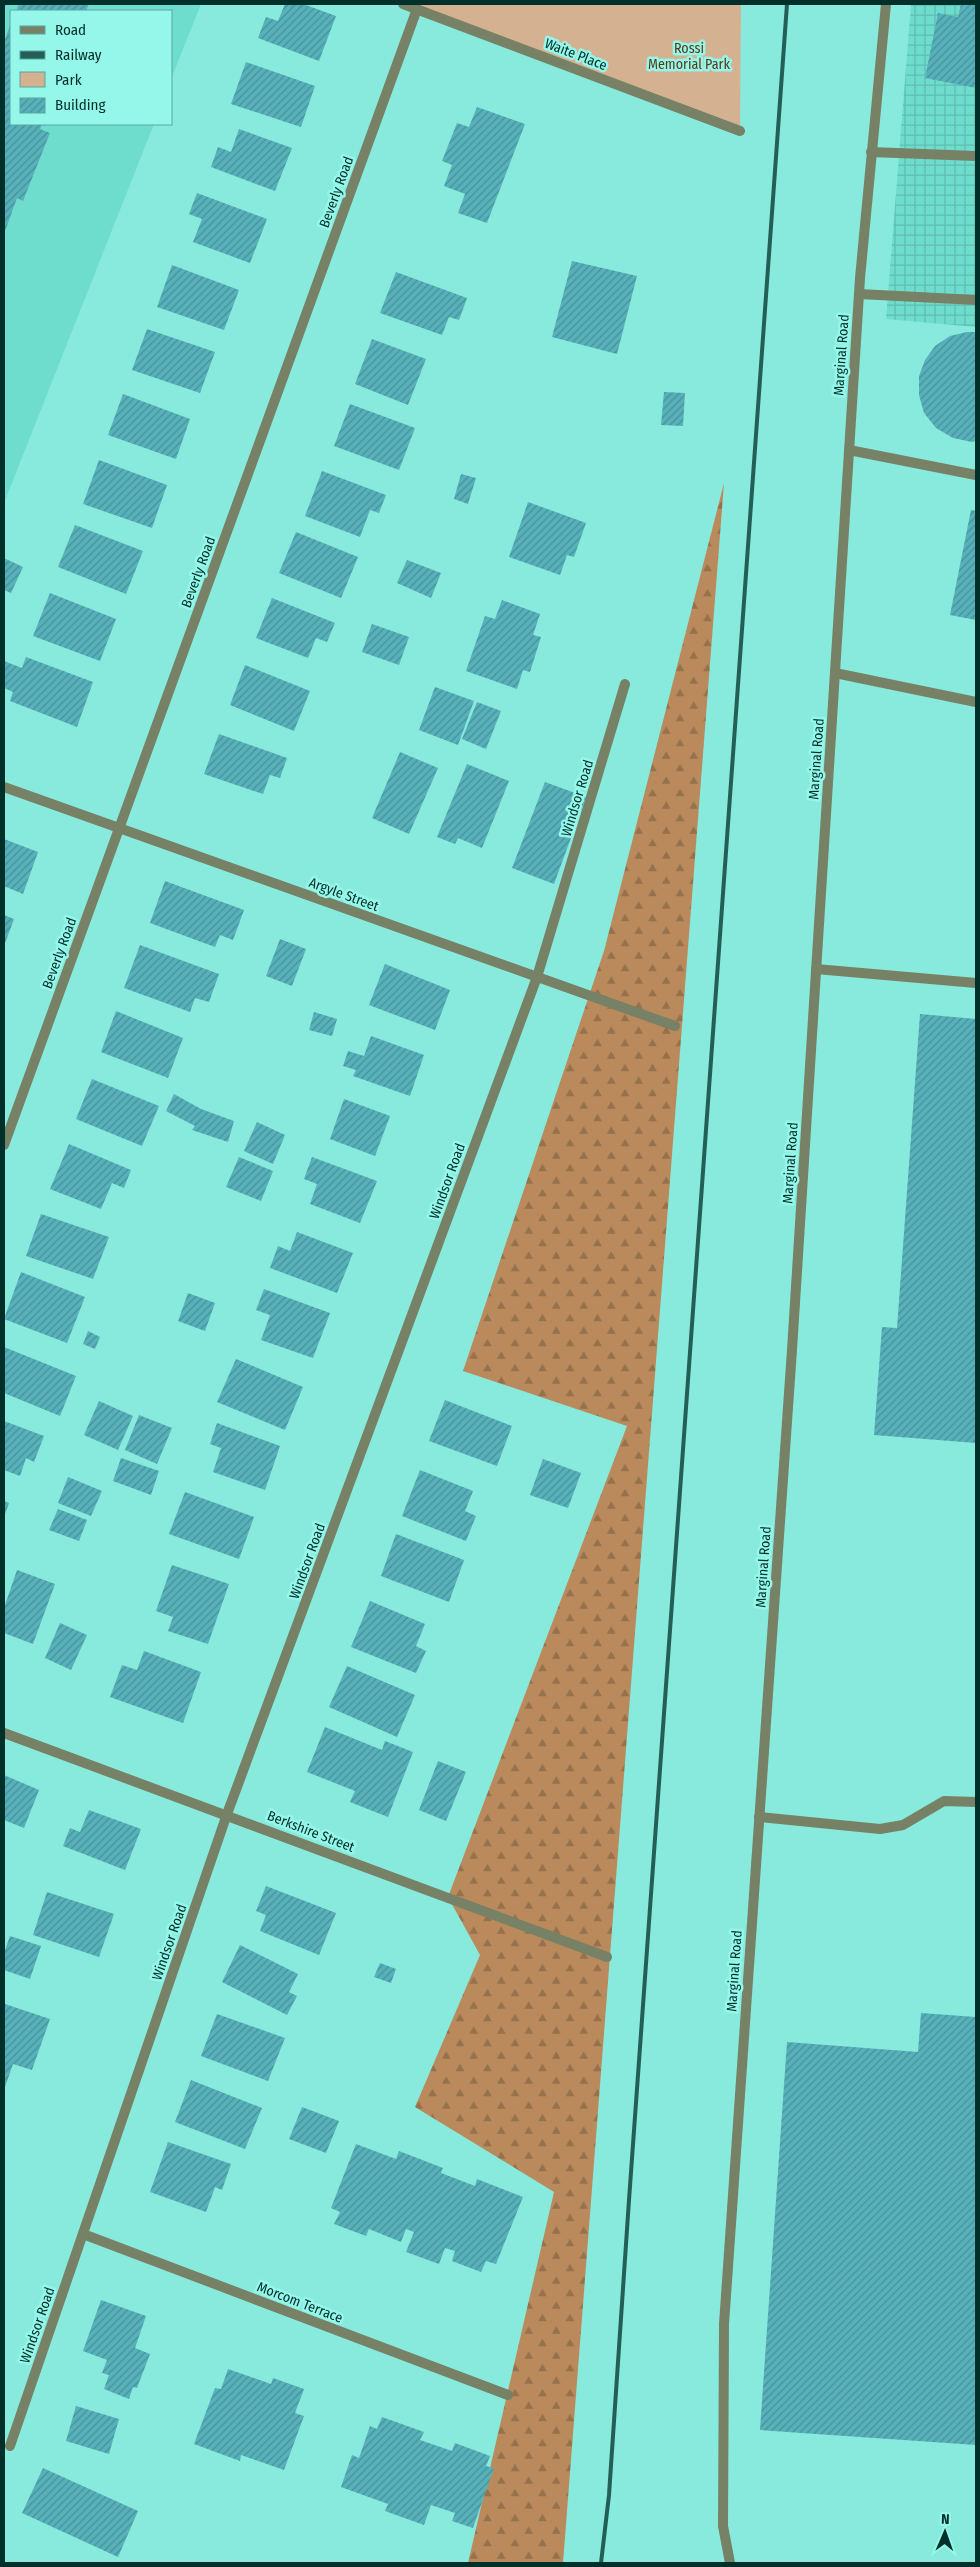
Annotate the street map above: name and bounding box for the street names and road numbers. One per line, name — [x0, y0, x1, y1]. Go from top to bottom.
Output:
street label: Waite Place — [542, 35, 609, 74]
street label: Beverly Road — [316, 154, 357, 230]
street label: Marginal Road — [830, 314, 853, 396]
street label: Beverly Road — [178, 534, 219, 610]
street label: Marginal Road — [805, 718, 828, 800]
street label: Windsor Road — [558, 758, 597, 839]
street label: Argyle Street — [307, 874, 381, 915]
street label: Beverly Road — [39, 915, 80, 991]
street label: Marginal Road — [779, 1122, 802, 1204]
street label: Windsor Road — [426, 1141, 469, 1221]
street label: Windsor Road — [286, 1521, 329, 1601]
street label: Marginal Road — [752, 1526, 775, 1608]
street label: Berkshire Street — [265, 1807, 357, 1856]
street label: Windsor Road — [149, 1902, 190, 1982]
street label: Marginal Road — [723, 1930, 746, 2012]
street label: Morcom Terrace — [255, 2278, 345, 2327]
street label: Windsor Road — [17, 2285, 58, 2365]

